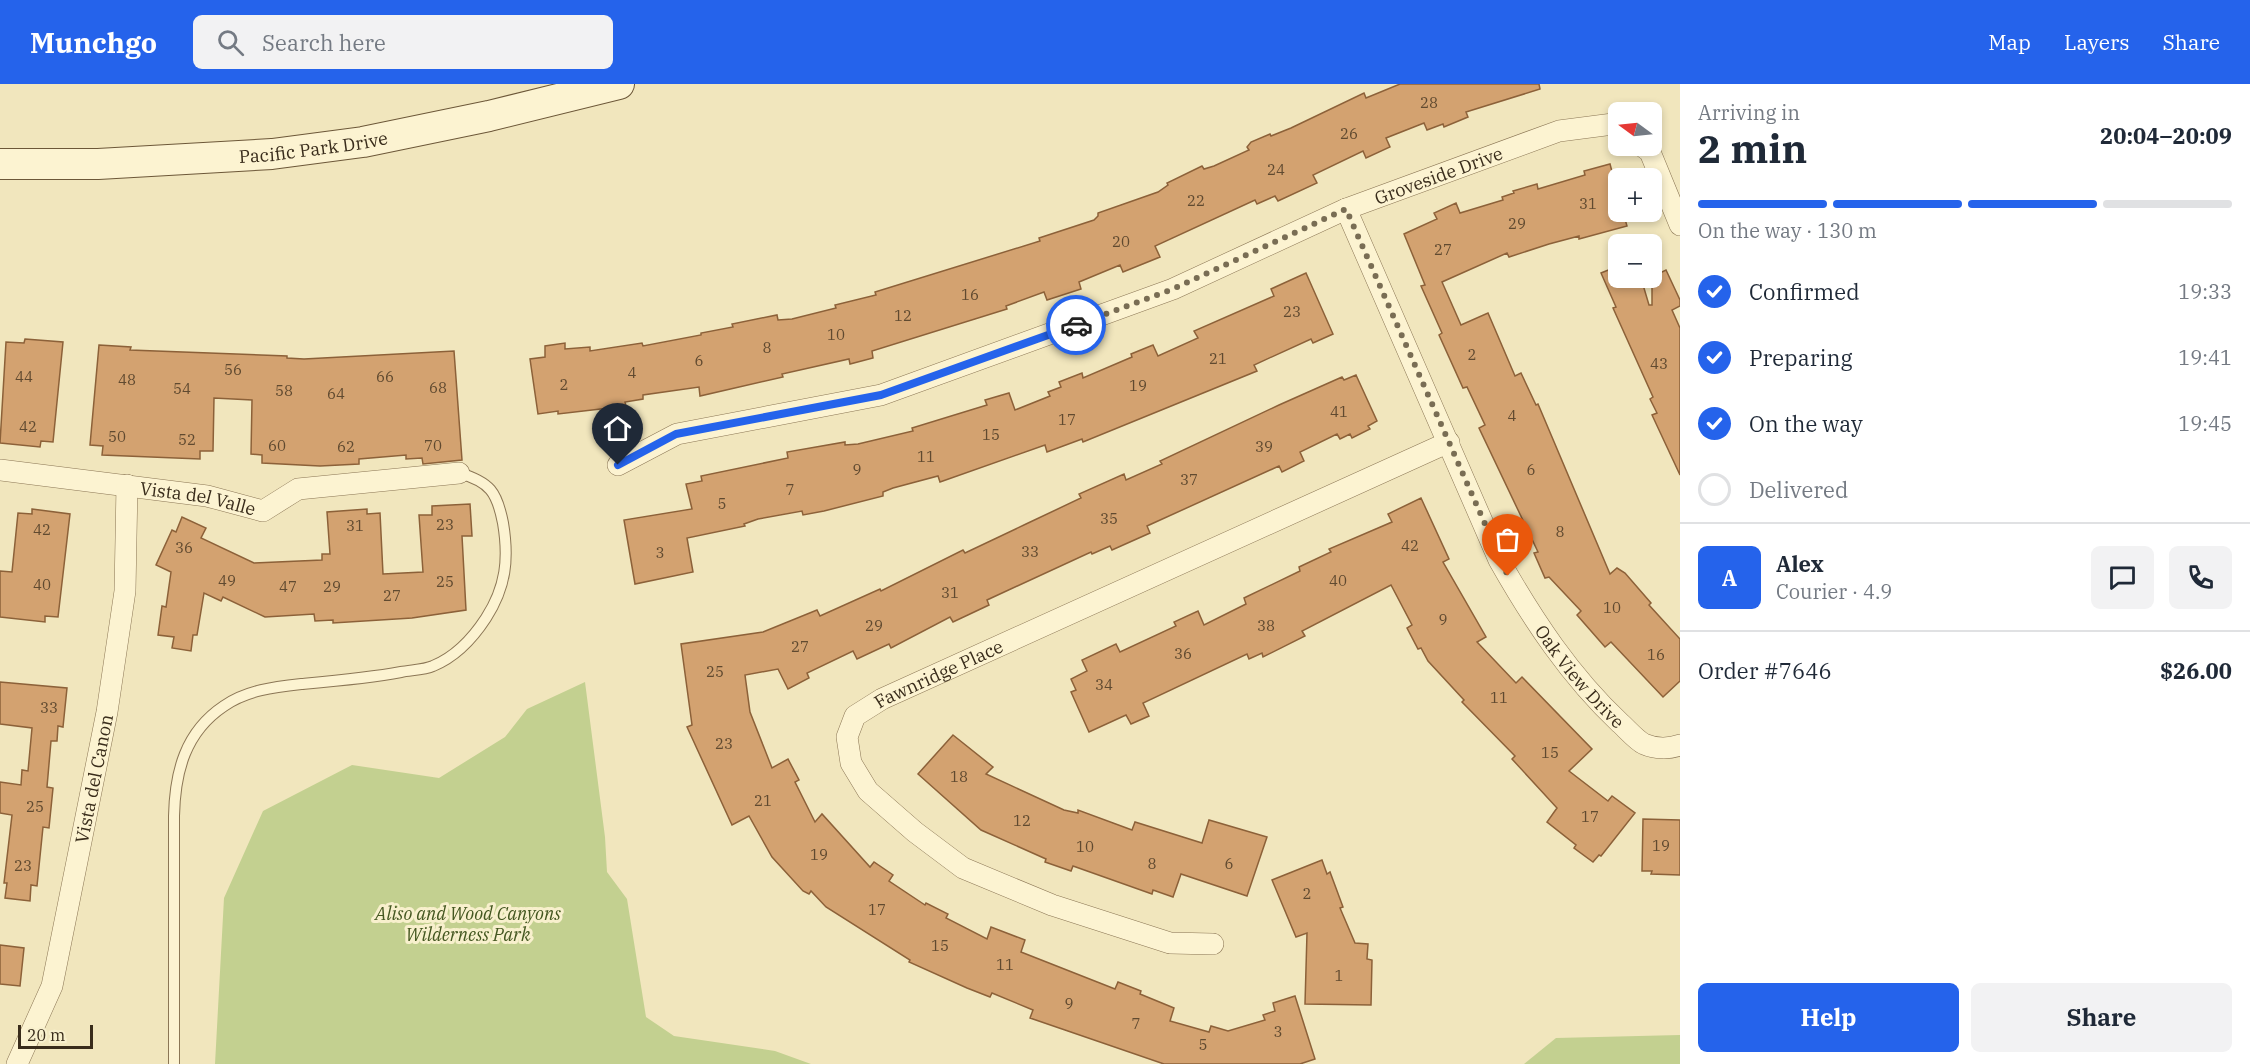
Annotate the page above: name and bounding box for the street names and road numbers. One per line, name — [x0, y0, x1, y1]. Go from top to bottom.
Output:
street label: Pacific Park Drive — [238, 126, 390, 167]
street label: Groveside Drive — [1371, 141, 1506, 209]
street label: Vista del Valle — [139, 476, 258, 520]
street label: Oak View Drive — [1530, 620, 1630, 733]
street label: Fawnridge Place — [869, 634, 1006, 713]
street label: Vista del Canon — [69, 712, 118, 845]

